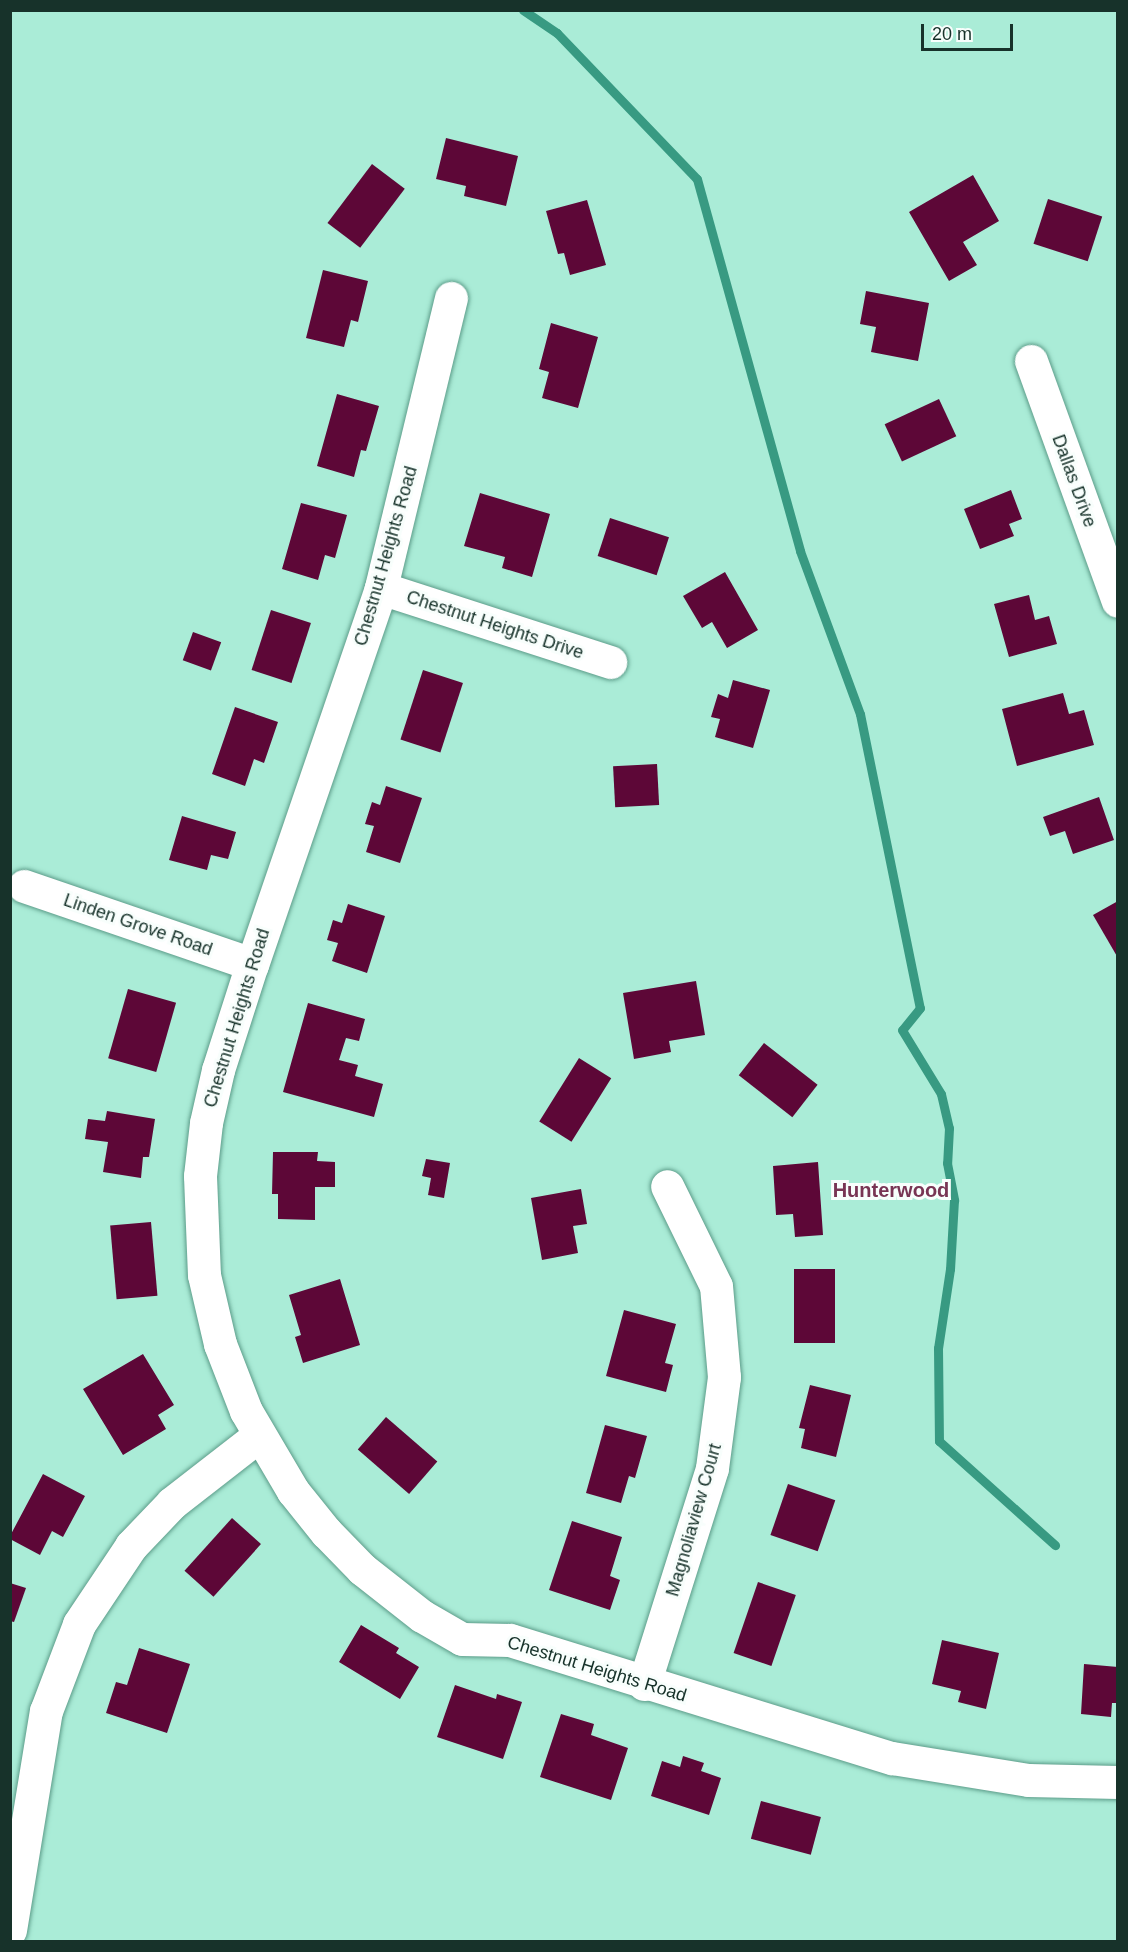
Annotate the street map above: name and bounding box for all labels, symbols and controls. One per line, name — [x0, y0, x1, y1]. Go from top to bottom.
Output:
scale bar — [924, 12, 1016, 50]
text: 20 m — [932, 24, 972, 44]
street label: Dallas Drive — [1047, 432, 1101, 530]
street label: Chestnut Heights Road — [350, 464, 422, 648]
street label: Chestnut Heights Drive — [404, 586, 586, 664]
street label: Linden Grove Road — [61, 889, 215, 961]
street label: Chestnut Heights Road — [199, 926, 275, 1110]
district label: Hunterwood — [833, 1178, 949, 1202]
street label: Magnoliaview Court — [662, 1441, 726, 1599]
street label: Chestnut Heights Road — [505, 1631, 689, 1707]

